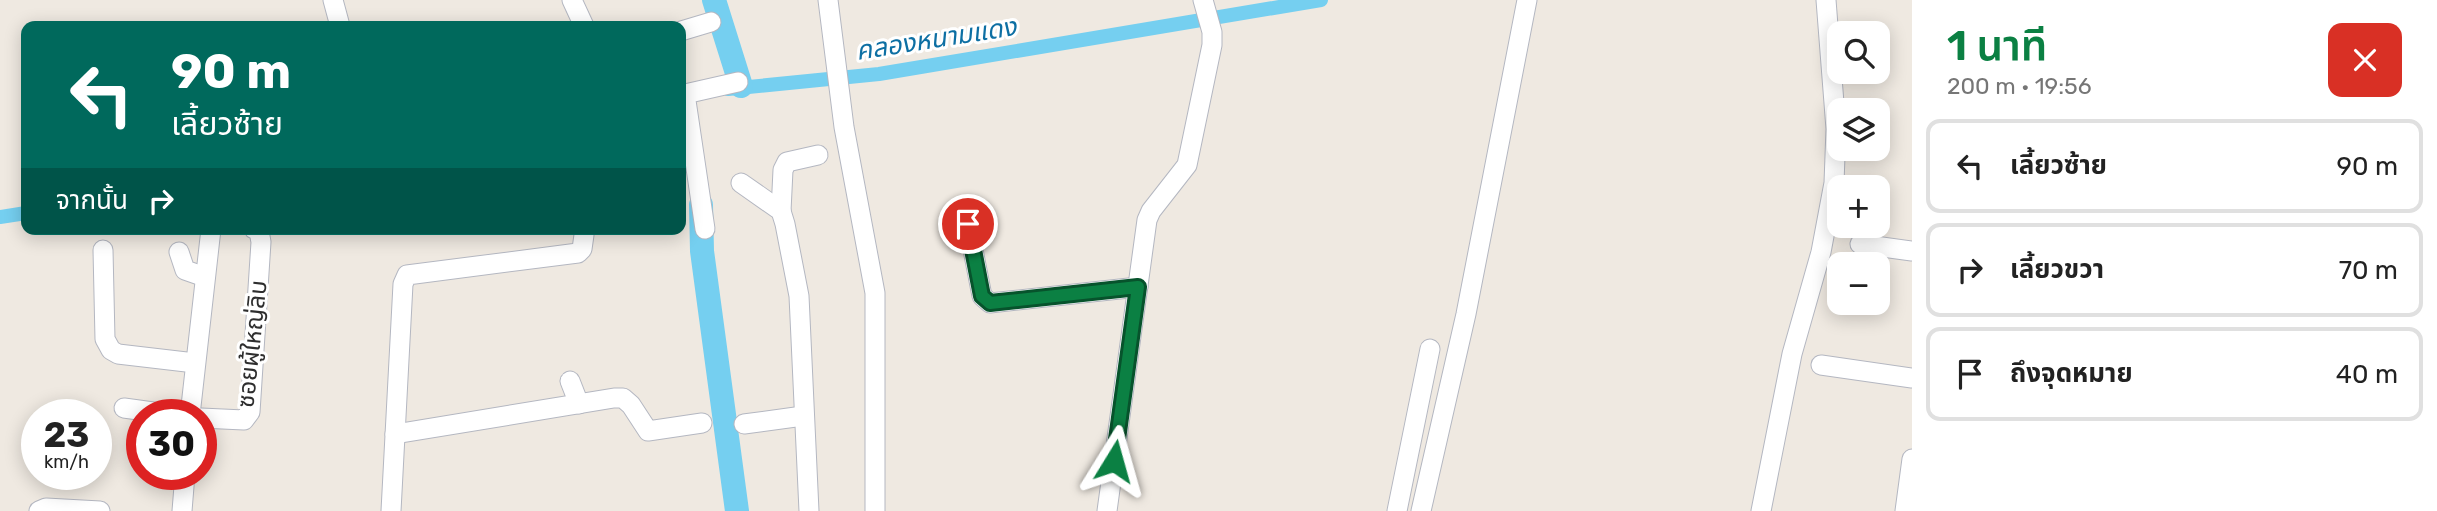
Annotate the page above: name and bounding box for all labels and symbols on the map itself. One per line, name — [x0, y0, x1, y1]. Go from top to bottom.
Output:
water label: คลองหนามแดง — [854, 11, 1019, 67]
pin — [938, 194, 998, 254]
street label: ซอยผู้ใหญ่ลิบ — [231, 279, 274, 409]
speed limit sign: 30 — [126, 399, 217, 490]
position arrow — [1077, 424, 1151, 498]

